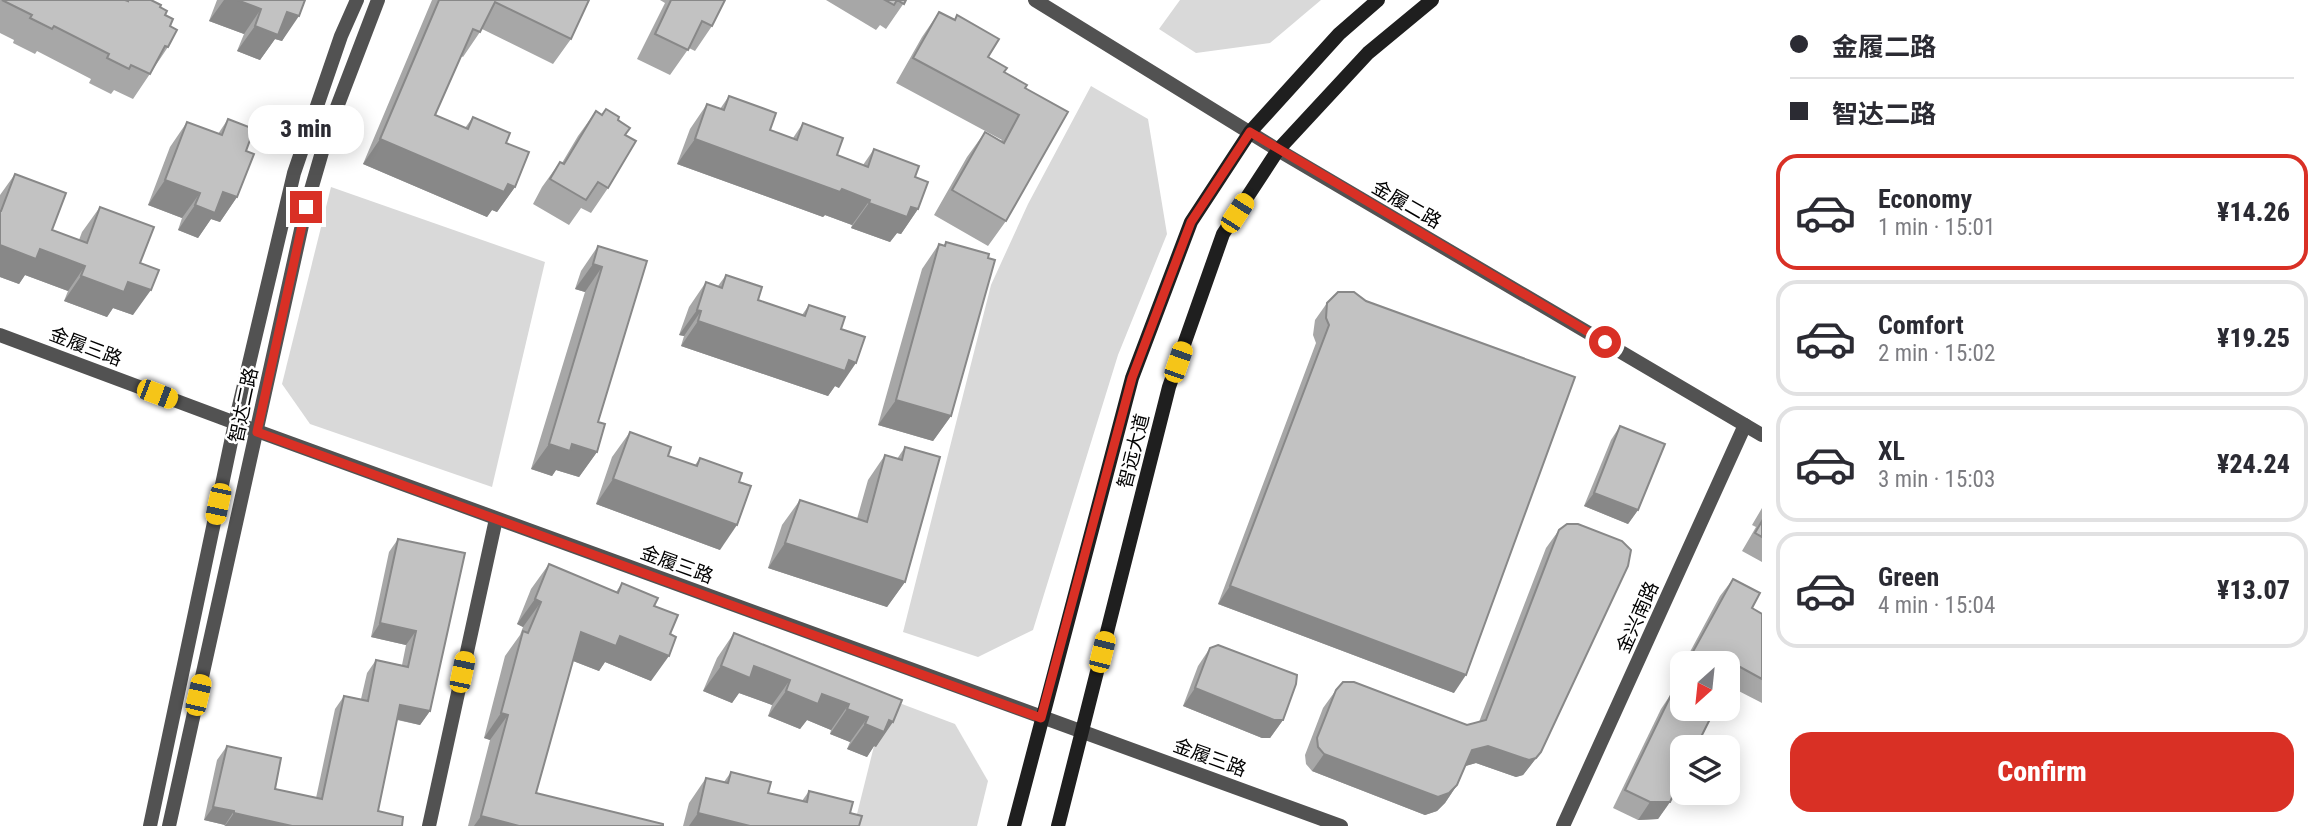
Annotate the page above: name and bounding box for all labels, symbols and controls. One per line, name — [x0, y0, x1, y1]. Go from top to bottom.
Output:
text: 金履二路 — [1832, 32, 1936, 62]
text: 智达二路 — [1832, 99, 1936, 129]
callout: 3 min — [248, 106, 364, 154]
text: 3 min — [280, 116, 332, 143]
street label: 金履二路 — [1368, 175, 1445, 233]
icon: car — [1794, 181, 1857, 244]
text: Economy — [1878, 184, 1972, 214]
car — [1217, 190, 1258, 236]
route end — [290, 191, 322, 223]
text: ¥14.26 — [2217, 197, 2290, 227]
text: 1 min · 15:01 — [1878, 214, 1995, 241]
icon: car — [1794, 307, 1857, 370]
text: Comfort — [1878, 310, 1964, 340]
street label: 金履三路 — [46, 322, 125, 371]
text: ¥19.25 — [2217, 323, 2290, 353]
route start — [1589, 326, 1621, 358]
car — [1162, 339, 1195, 385]
text: 2 min · 15:02 — [1878, 340, 1995, 367]
street label: 智达二路 — [224, 366, 263, 445]
car — [134, 377, 181, 411]
street label: 智远大道 — [1113, 411, 1154, 491]
icon: car — [1794, 433, 1857, 496]
text: XL — [1878, 436, 1905, 466]
text: ¥24.24 — [2217, 449, 2290, 479]
text: 3 min · 15:03 — [1878, 466, 1995, 493]
car — [204, 481, 233, 527]
street label: 金履三路 — [637, 541, 716, 588]
icon: car — [1794, 559, 1857, 622]
text: Green — [1878, 562, 1939, 592]
text: ¥13.07 — [2217, 575, 2290, 605]
street label: 金兴南路 — [1611, 578, 1663, 657]
text: 4 min · 15:04 — [1878, 592, 1995, 619]
car — [1087, 629, 1118, 675]
car — [448, 649, 477, 695]
north arrow — [1670, 651, 1740, 721]
map controls — [1670, 651, 1740, 805]
car — [184, 672, 213, 718]
button: Confirm — [1790, 732, 2294, 812]
street label: 金履三路 — [1170, 734, 1249, 781]
button: layers — [1670, 735, 1740, 805]

